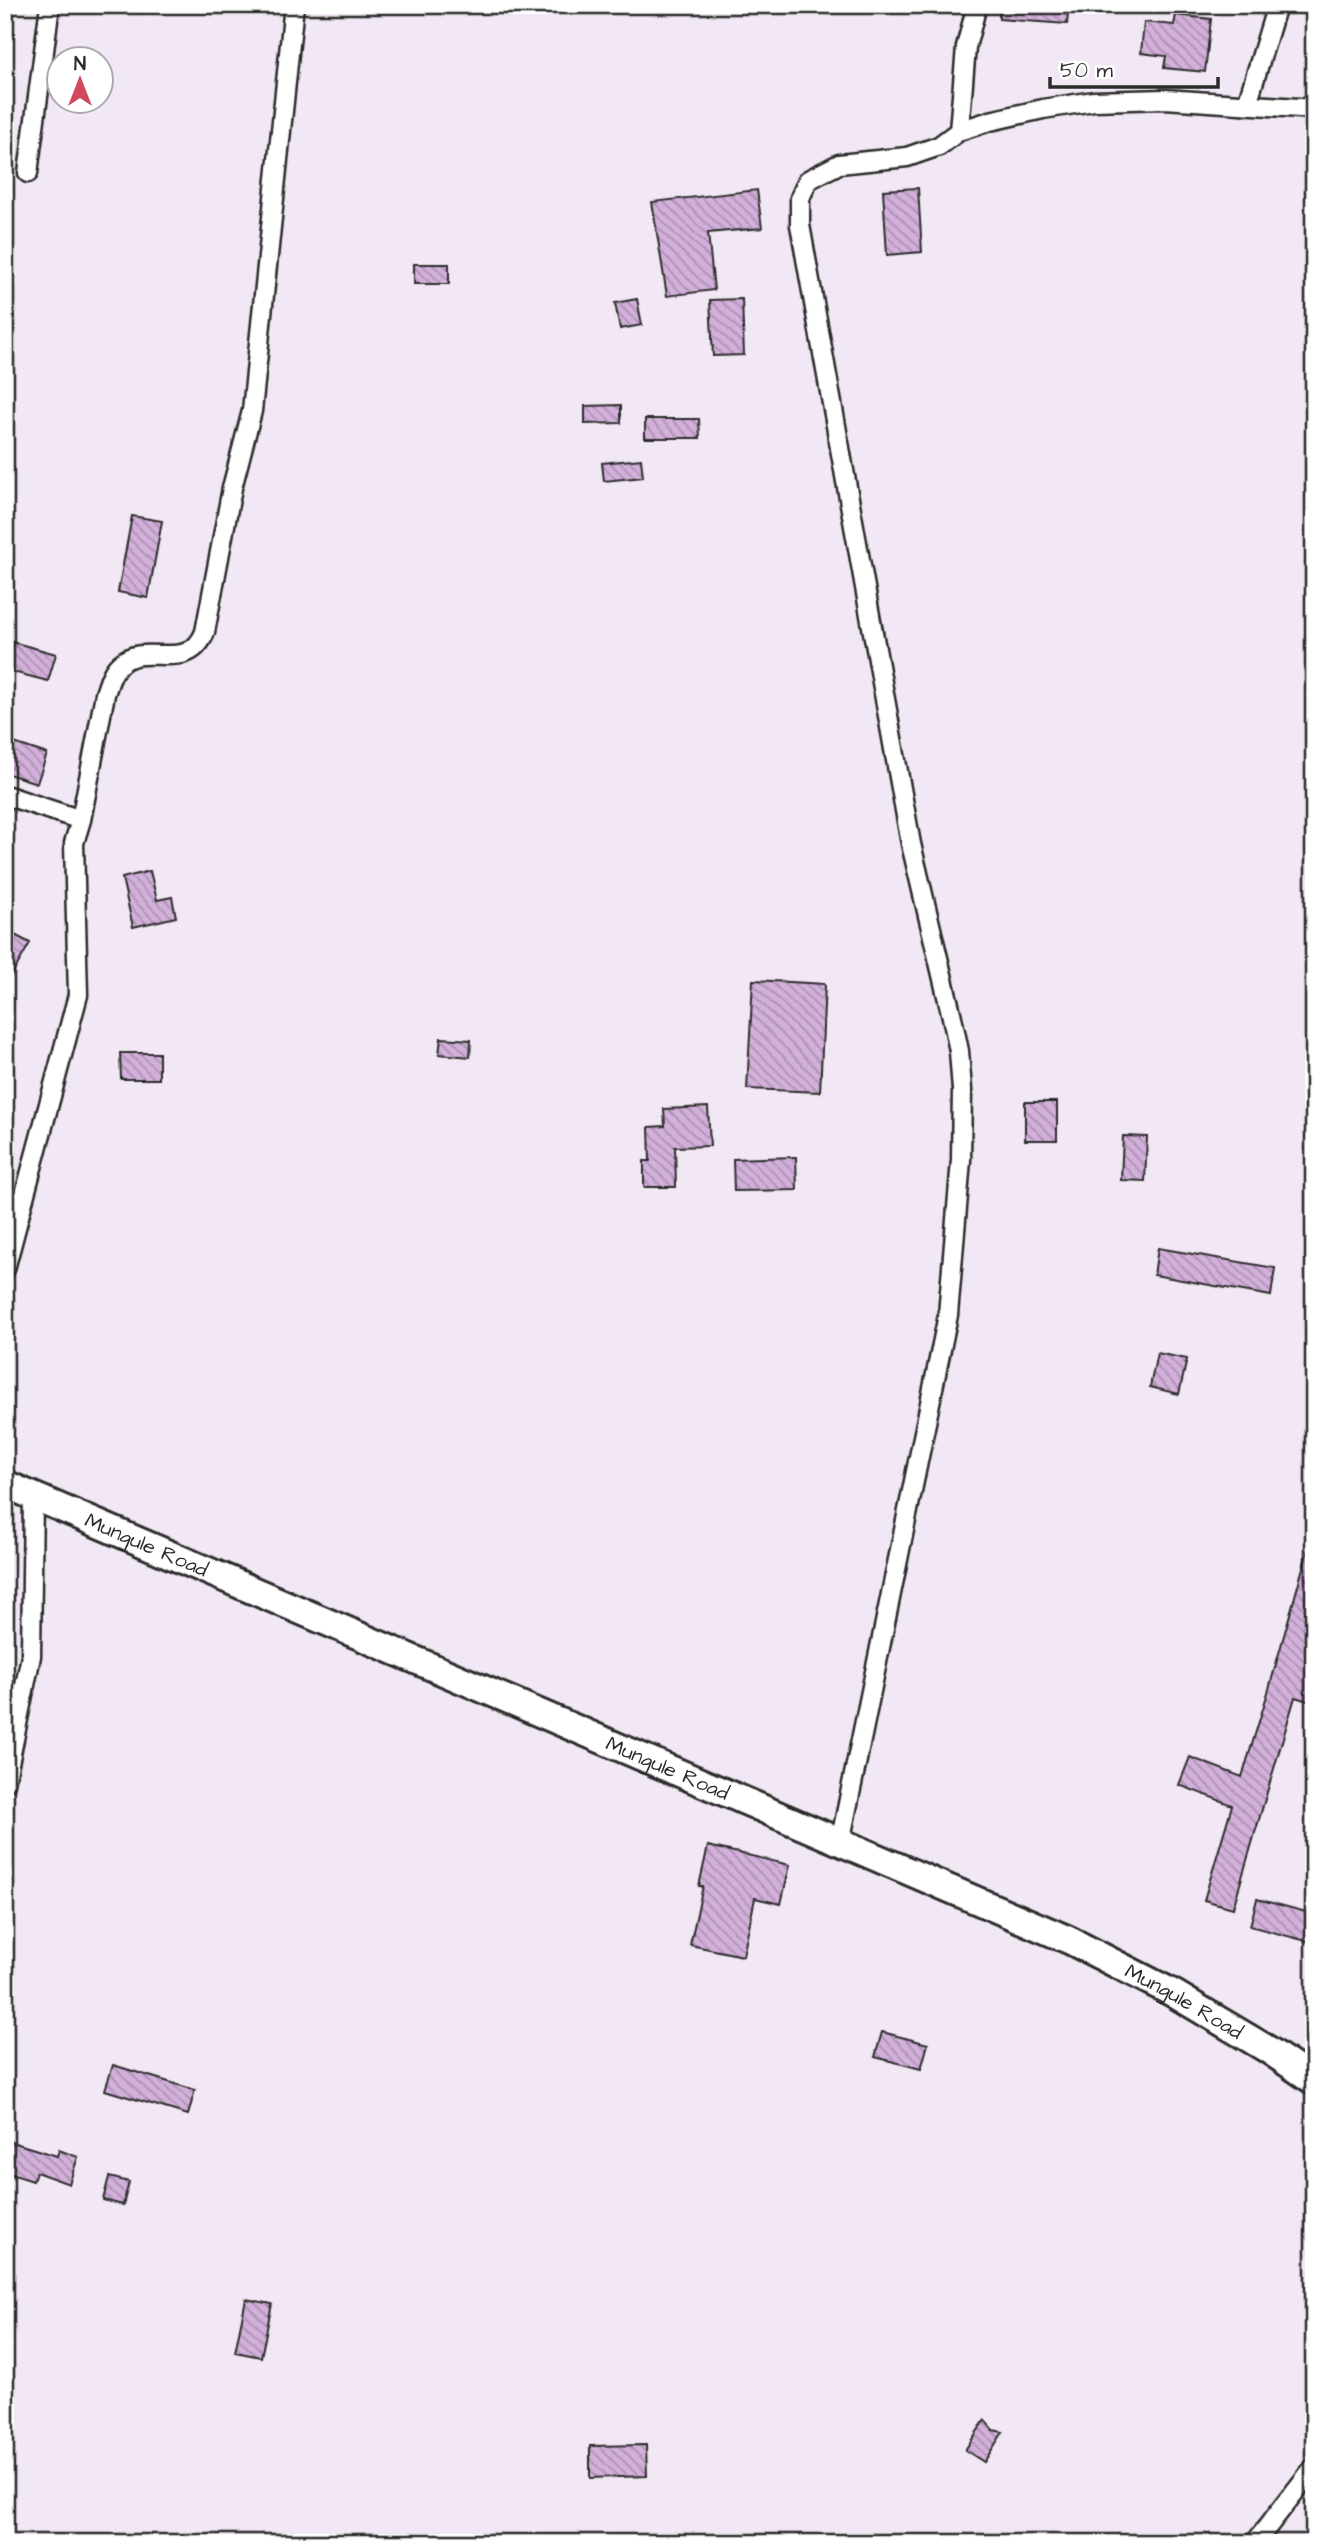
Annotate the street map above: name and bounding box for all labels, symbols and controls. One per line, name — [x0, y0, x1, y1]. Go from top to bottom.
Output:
north arrow — [46, 46, 116, 116]
scale bar — [1050, 46, 1218, 90]
text: N — [74, 51, 86, 78]
text: 50 m — [1060, 56, 1114, 85]
street label: Mungule Road — [80, 1506, 213, 1584]
street label: Mungule Road — [601, 1729, 734, 1808]
street label: Mungule Road — [1120, 1957, 1249, 2047]

